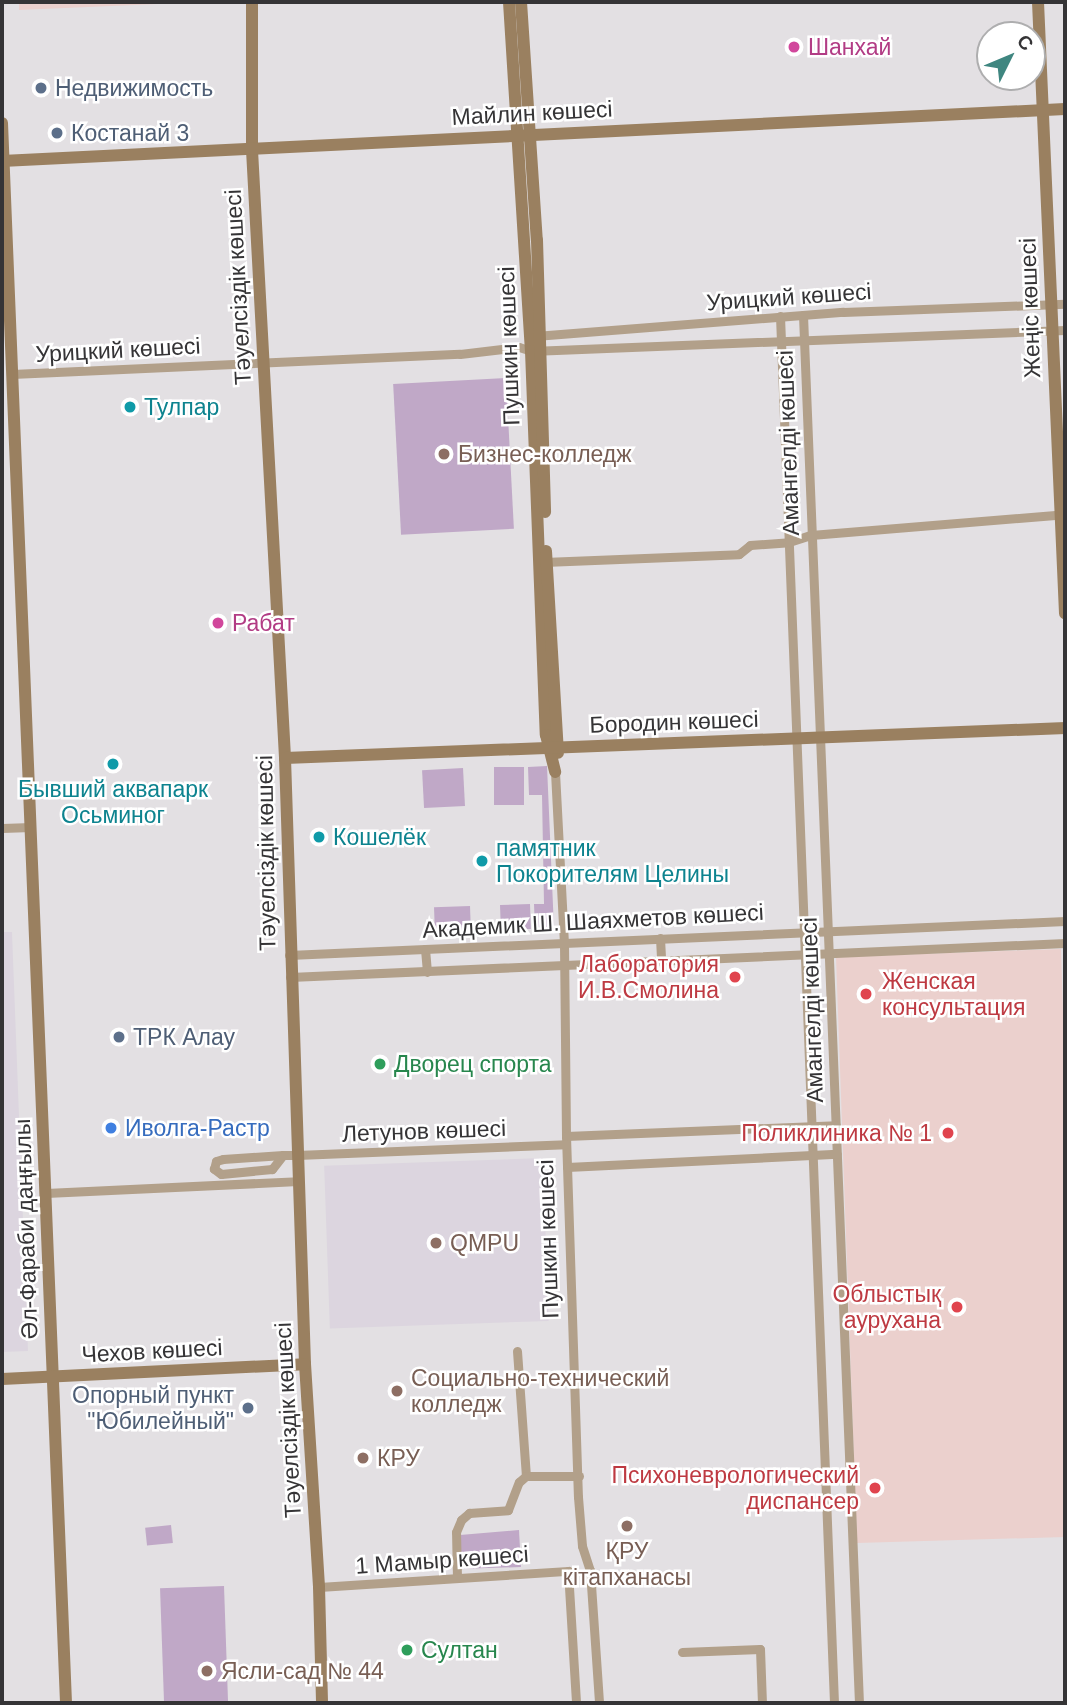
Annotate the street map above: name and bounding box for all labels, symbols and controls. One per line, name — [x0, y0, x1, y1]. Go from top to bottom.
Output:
north arrow — [976, 21, 1046, 91]
text: С — [1013, 31, 1038, 55]
place label: Шанхай — [808, 33, 891, 61]
marker: Шанхай — [786, 39, 802, 55]
place label: Недвижимость — [55, 74, 213, 102]
marker: Недвижимость — [33, 80, 49, 96]
street label: Майлин көшесі — [451, 95, 613, 131]
place label: Костанай 3 — [71, 119, 189, 147]
marker: Костанай 3 — [49, 125, 65, 141]
street label: Тәуелсіздік көшесі — [219, 188, 257, 386]
street label: Жеңіс көшесі — [1014, 237, 1046, 379]
street label: Пушкин көшесі — [492, 266, 526, 426]
street label: Урицкий көшесі — [706, 277, 872, 317]
street label: Урицкий көшесі — [35, 332, 201, 368]
street label: Амангелді көшесі — [771, 350, 805, 536]
place label: Тулпар — [144, 393, 219, 421]
marker: Тулпар — [122, 399, 138, 415]
place label: Бизнес-колледж — [458, 440, 632, 468]
marker: Бизнес-колледж — [436, 446, 452, 462]
place label: Рабат — [232, 609, 295, 637]
marker: Рабат — [210, 615, 226, 631]
street label: Бородин көшесі — [589, 705, 759, 739]
street label: Тәуелсіздік көшесі — [250, 755, 282, 951]
marker: Бывший аквапарк Осьминог — [105, 756, 121, 772]
place label: Бывший аквапарк Осьминог — [18, 775, 208, 829]
place label: Кошелёк — [333, 823, 426, 851]
marker: Кошелёк — [311, 829, 327, 845]
place label: памятник Покорителям Целины — [496, 834, 729, 888]
marker: памятник Покорителям Целины — [474, 853, 490, 869]
street label: Академик Ш. Шаяхметов көшесі — [422, 898, 764, 944]
street label: Амангелді көшесі — [795, 917, 829, 1103]
place label: Лаборатория И.В.Смолина — [578, 950, 719, 1004]
marker: Лаборатория И.В.Смолина — [725, 967, 745, 987]
place label: Женская консультация — [882, 967, 1025, 1021]
marker: Женская консультация — [856, 984, 876, 1004]
place label: ТРК Алау — [133, 1023, 235, 1051]
marker: ТРК Алау — [111, 1029, 127, 1045]
place label: Дворец спорта — [394, 1050, 552, 1078]
marker: Дворец спорта — [372, 1056, 388, 1072]
place label: Иволга-Растр — [125, 1114, 270, 1142]
street label: Летунов көшесі — [341, 1114, 507, 1148]
street label: Әл-Фараби даңғылы — [8, 1118, 44, 1340]
place label: Поликлиника № 1 — [741, 1119, 932, 1147]
marker: Иволга-Растр — [103, 1120, 119, 1136]
marker: Поликлиника № 1 — [938, 1123, 958, 1143]
street label: Пушкин көшесі — [531, 1159, 565, 1319]
place label: QMPU — [450, 1229, 519, 1257]
marker: QMPU — [428, 1235, 444, 1251]
place label: Облыстық аурухана — [832, 1280, 941, 1334]
marker: Облыстық аурухана — [947, 1297, 967, 1317]
street label: Тәуелсіздік көшесі — [269, 1321, 307, 1519]
street label: Чехов көшесі — [81, 1334, 223, 1368]
place label: Социально-технический колледж — [411, 1364, 669, 1418]
place label: Опорный пункт "Юбилейный" — [72, 1381, 234, 1435]
marker: Социально-технический колледж — [389, 1383, 405, 1399]
marker: Опорный пункт "Юбилейный" — [240, 1400, 256, 1416]
place label: КРУ — [377, 1444, 420, 1472]
marker: КРУ — [355, 1450, 371, 1466]
place label: Психоневрологический диспансер — [612, 1461, 859, 1515]
marker: Психоневрологический диспансер — [865, 1478, 885, 1498]
marker: ҚРУ кітапханасы — [619, 1518, 635, 1534]
place label: ҚРУ кітапханасы — [563, 1537, 691, 1591]
street label: 1 Мамыр көшесі — [354, 1540, 530, 1580]
place label: Султан — [421, 1636, 498, 1664]
marker: Султан — [399, 1642, 415, 1658]
place label: Ясли-сад № 44 — [221, 1657, 384, 1685]
marker: Ясли-сад № 44 — [199, 1663, 215, 1679]

